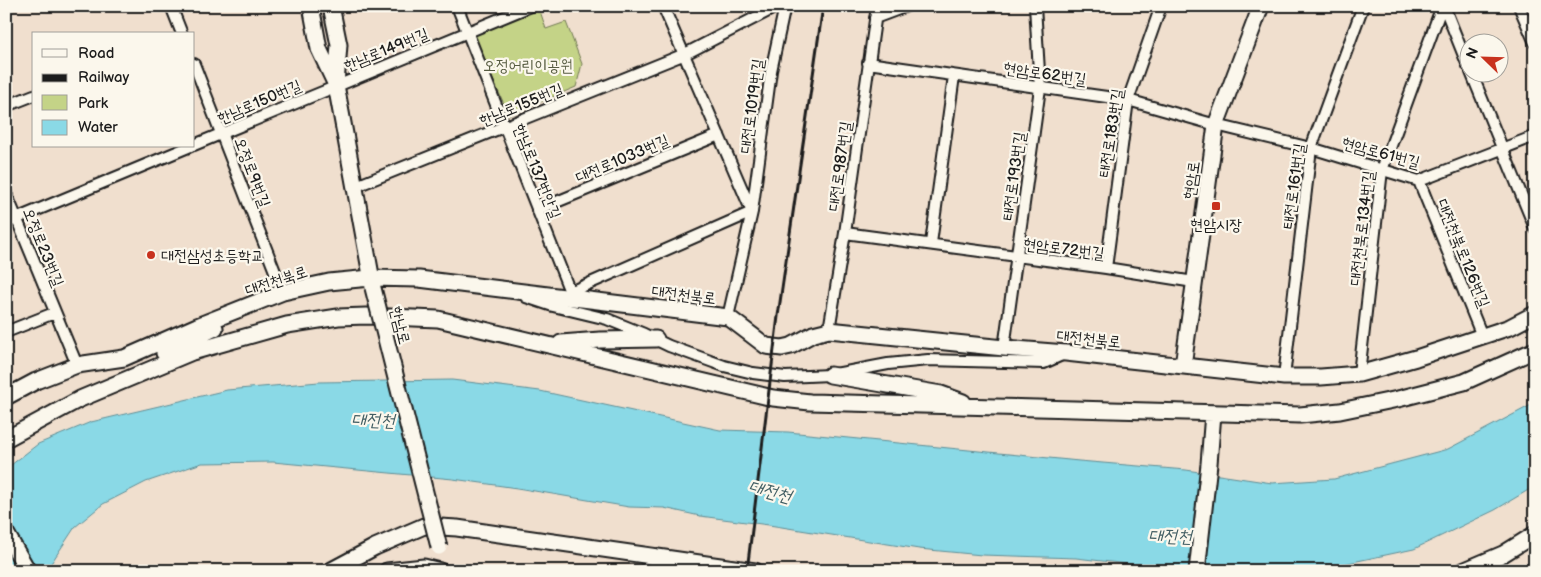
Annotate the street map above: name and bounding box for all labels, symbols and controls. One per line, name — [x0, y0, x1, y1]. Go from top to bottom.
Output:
street label: 한남로149번길 — [341, 25, 432, 76]
legend — [32, 32, 195, 148]
north arrow — [1458, 32, 1508, 82]
text: Road — [78, 44, 114, 63]
text: N — [1463, 45, 1482, 61]
park label: 오정어린이공원 — [483, 57, 573, 76]
street label: 대전로1019번길 — [736, 58, 769, 155]
street label: 현암로62번길 — [1002, 59, 1088, 90]
text: Railway — [78, 68, 129, 87]
street label: 한남로150번길 — [215, 76, 304, 129]
street label: 한남로155번길 — [477, 80, 566, 131]
street label: 태전로183번길 — [1095, 87, 1128, 179]
text: Park — [78, 94, 109, 113]
text: Water — [78, 118, 118, 137]
street label: 대전로987번길 — [825, 120, 856, 212]
street label: 한남로137번안길 — [509, 121, 564, 222]
street label: 태전로193번길 — [999, 130, 1030, 222]
street label: 대전로1033번길 — [573, 131, 672, 188]
street label: 현암로61번길 — [1339, 134, 1422, 173]
street label: 오정로9번길 — [230, 135, 274, 210]
street label: 태전로161번길 — [1279, 142, 1310, 230]
street label: 현암로 — [1180, 160, 1205, 201]
street label: 대전천북로134번길 — [1346, 169, 1379, 287]
street label: 대전천북로126번길 — [1432, 196, 1493, 311]
marker: 현암시장 — [1210, 200, 1222, 212]
street label: 오정로23번길 — [18, 205, 67, 290]
place label: 현암시장 — [1190, 216, 1242, 235]
street label: 현암로72번길 — [1022, 235, 1106, 264]
place label: 대전삼성초등학교 — [161, 247, 264, 266]
marker: 대전삼성초등학교 — [145, 249, 157, 261]
street label: 대전천북로 — [243, 262, 310, 300]
street label: 대전천북로 — [651, 282, 717, 309]
street label: 한남로 — [386, 304, 413, 346]
street label: 대전천북로 — [1056, 327, 1122, 352]
water label: 대전천 — [351, 410, 396, 431]
water label: 대전천 — [746, 476, 795, 508]
water label: 대전천 — [1148, 526, 1193, 547]

